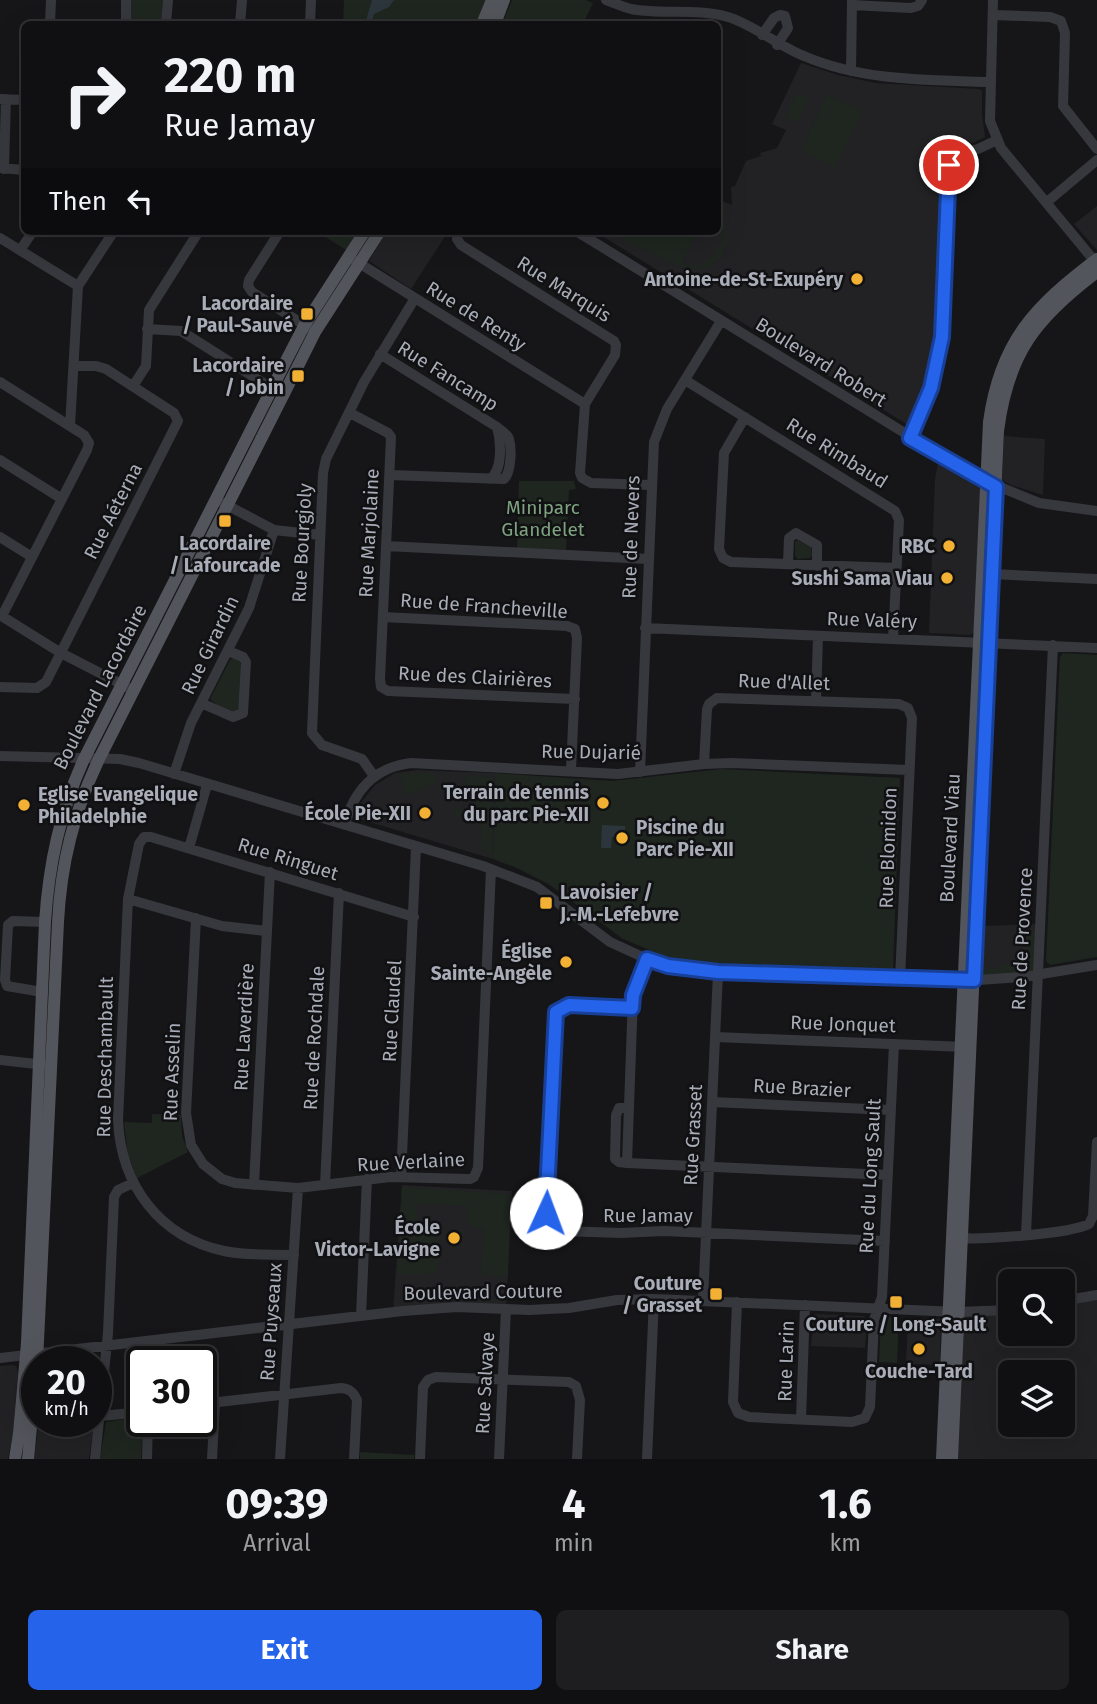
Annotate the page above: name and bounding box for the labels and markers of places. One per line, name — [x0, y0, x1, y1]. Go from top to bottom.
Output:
pin — [919, 135, 979, 195]
place label: Antoine-de-St-Exupéry — [643, 268, 843, 291]
marker: Antoine-de-St-Exupéry — [849, 271, 865, 287]
place label: Lacordaire / Paul-Sauvé — [182, 292, 293, 337]
marker: Lacordaire / Paul-Sauvé — [299, 306, 315, 322]
place label: Lacordaire / Jobin — [192, 354, 284, 399]
marker: Lacordaire / Jobin — [290, 368, 306, 384]
marker: Lacordaire / Lafourcade — [217, 513, 233, 529]
place label: Lacordaire / Lafourcade — [169, 532, 281, 577]
place label: RBC — [901, 535, 935, 558]
marker: RBC — [941, 538, 957, 554]
place label: Sushi Sama Viau — [792, 567, 933, 590]
marker: Sushi Sama Viau — [939, 570, 955, 586]
place label: Terrain de tennis du parc Pie-XII — [443, 781, 589, 826]
place label: Eglise Evangelique Philadelphie — [38, 783, 198, 828]
marker: Terrain de tennis du parc Pie-XII — [595, 795, 611, 811]
marker: Eglise Evangelique Philadelphie — [16, 797, 32, 813]
place label: École Pie-XII — [305, 800, 411, 825]
marker: École Pie-XII — [417, 805, 433, 821]
place label: Piscine du Parc Pie-XII — [636, 816, 734, 861]
marker: Piscine du Parc Pie-XII — [614, 830, 630, 846]
place label: Lavoisier / J.-M.-Lefebvre — [559, 881, 679, 926]
marker: Lavoisier / J.-M.-Lefebvre — [538, 895, 554, 911]
place label: Église Sainte-Angèle — [431, 938, 552, 985]
marker: Église Sainte-Angèle — [558, 954, 574, 970]
place label: École Victor-Lavigne — [314, 1214, 440, 1261]
marker: École Victor-Lavigne — [446, 1230, 462, 1246]
place label: Couture / Grasset — [622, 1272, 703, 1317]
marker: Couture / Grasset — [708, 1286, 724, 1302]
marker: Couture / Long-Sault — [888, 1294, 904, 1310]
place label: Couture / Long-Sault — [806, 1313, 987, 1336]
marker: Couche-Tard — [911, 1341, 927, 1357]
place label: Couche-Tard — [865, 1360, 973, 1383]

